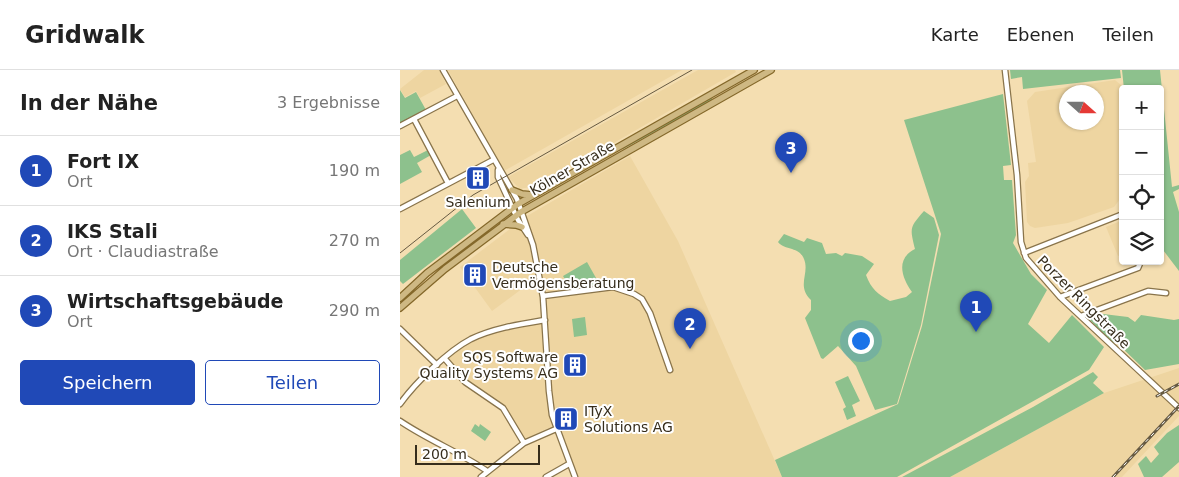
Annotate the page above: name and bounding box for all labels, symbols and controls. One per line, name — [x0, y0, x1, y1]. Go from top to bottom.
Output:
text: Gridwalk — [25, 21, 145, 49]
text: Karte — [931, 24, 979, 45]
text: Ebenen — [1007, 24, 1075, 45]
text: Teilen — [1103, 24, 1154, 45]
north arrow — [1059, 85, 1104, 130]
map controls — [1119, 85, 1164, 265]
button: + — [1119, 85, 1164, 130]
text: In der Nähe — [20, 91, 158, 115]
text: 3 Ergebnisse — [277, 93, 380, 112]
button: − — [1119, 130, 1164, 175]
pin: 3 — [775, 132, 807, 173]
street label: Kölner Straße — [527, 137, 617, 199]
text: Fort IX — [67, 150, 139, 172]
text: 1 — [30, 161, 42, 180]
text: 190 m — [329, 161, 380, 180]
building icon: Salenium — [465, 165, 491, 191]
text: Ort — [67, 172, 92, 191]
button: locate — [1119, 175, 1164, 220]
place label: Salenium — [445, 194, 511, 210]
text: IKS Stali — [67, 220, 158, 242]
button: layers — [1119, 220, 1164, 265]
text: 2 — [30, 231, 42, 250]
text: 270 m — [329, 231, 380, 250]
text: Ort · Claudiastraße — [67, 242, 219, 261]
street label: Porzer Ringstraße — [1034, 252, 1134, 352]
place label: Deutsche Vermögensberatung — [492, 259, 634, 291]
building icon: Deutsche Vermögensberatung — [462, 262, 488, 288]
text: Wirtschaftsgebäude — [67, 290, 283, 312]
pin: 1 — [960, 291, 992, 332]
text: 3 — [30, 301, 42, 320]
text: 290 m — [329, 301, 380, 320]
pin: 2 — [674, 308, 706, 349]
text: Ort — [67, 312, 92, 331]
your location — [848, 328, 874, 354]
place label: SQS Software Quality Systems AG — [419, 349, 558, 381]
building icon: SQS Software Quality Systems AG — [562, 352, 588, 378]
button: Speichern — [20, 360, 195, 405]
button: Teilen — [205, 360, 380, 405]
place label: ITyX Solutions AG — [584, 403, 673, 435]
building icon: ITyX Solutions AG — [553, 406, 579, 432]
scale bar — [415, 442, 540, 465]
text: 200 m — [422, 446, 467, 462]

